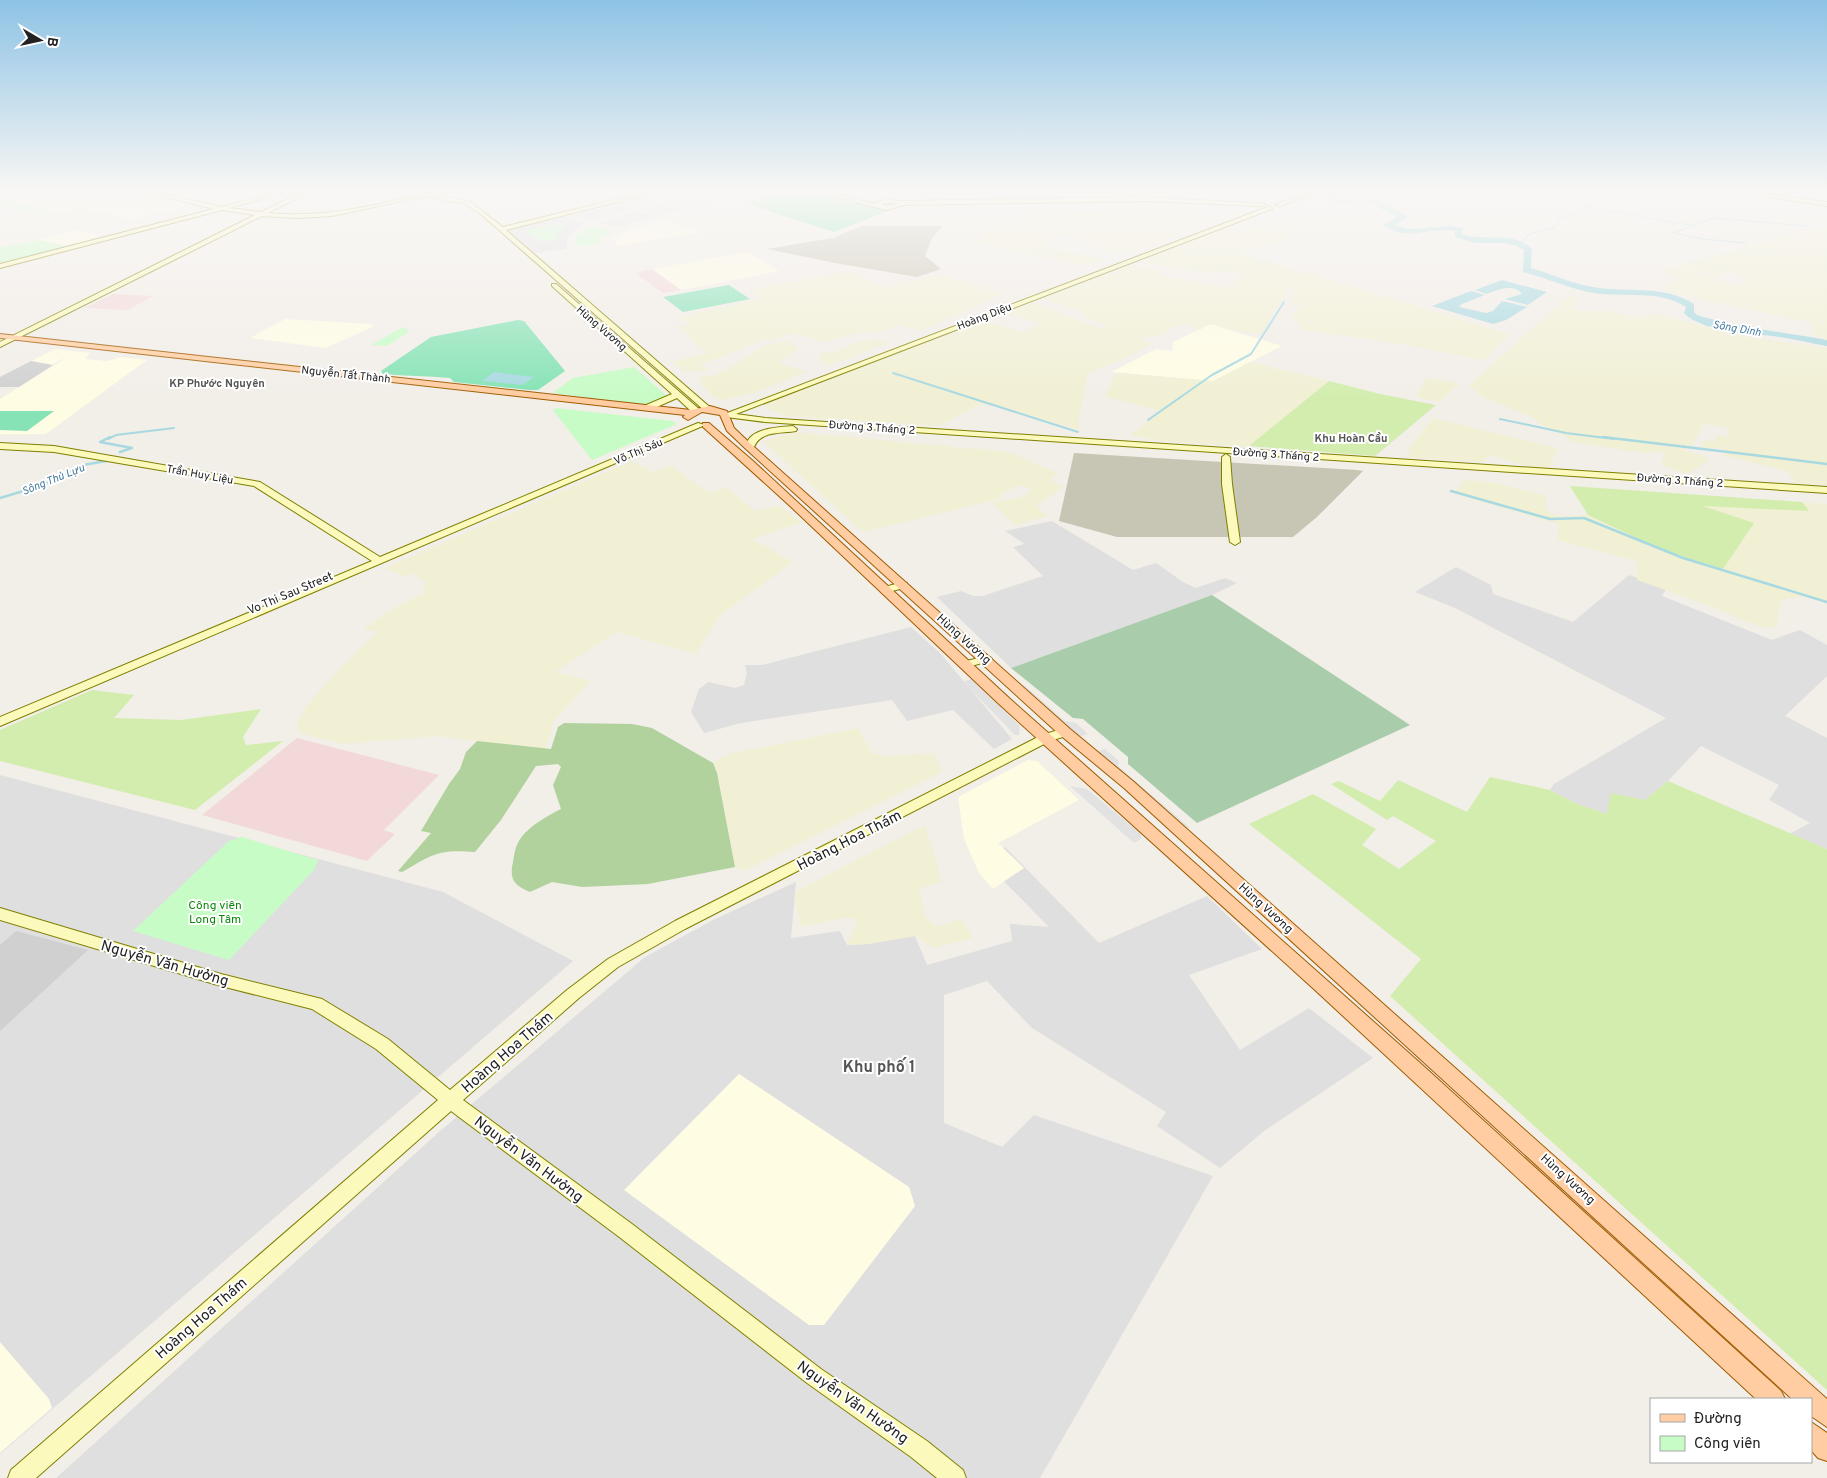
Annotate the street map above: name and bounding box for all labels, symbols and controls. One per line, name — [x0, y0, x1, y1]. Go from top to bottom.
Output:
north arrow — [15, 15, 65, 65]
text: B — [42, 36, 61, 48]
street label: Hoàng Diệu — [955, 300, 1014, 334]
street label: Hùng Vương — [573, 303, 630, 355]
water label: Sông Dinh — [1712, 318, 1762, 340]
street label: Nguyễn Tất Thành — [301, 362, 391, 387]
district label: KP Phước Nguyên — [169, 377, 265, 391]
street label: Đường 3 Tháng 2 — [828, 418, 916, 438]
district label: Khu Hoàn Cầu — [1315, 432, 1387, 446]
street label: Võ Thị Sáu — [612, 435, 665, 469]
street label: Đường 3 Tháng 2 — [1232, 445, 1320, 465]
water label: Sông Thủ Lựu — [20, 461, 88, 499]
street label: Trần Huy Liệu — [165, 462, 234, 488]
street label: Đường 3 Tháng 2 — [1636, 471, 1724, 491]
street label: Vo Thi Sau Street — [245, 569, 336, 619]
street label: Hùng Vương — [933, 611, 994, 669]
street label: Hoàng Hoa Thám — [794, 807, 905, 876]
street label: Hùng Vương — [1235, 880, 1296, 938]
park label: Công viên Long Tâm — [188, 898, 242, 928]
street label: Nguyễn Văn Hưởng — [98, 935, 231, 992]
street label: Hoàng Hoa Thám — [458, 1008, 558, 1098]
district label: Khu phố 1 — [843, 1057, 915, 1078]
street label: Nguyễn Văn Hưởng — [470, 1111, 588, 1208]
street label: Hùng Vương — [1537, 1151, 1598, 1209]
street label: Hoàng Hoa Thám — [152, 1274, 252, 1364]
street label: Nguyễn Văn Hưởng — [793, 1356, 913, 1449]
legend — [1650, 1398, 1812, 1463]
text: Đường — [1694, 1410, 1742, 1429]
text: Công viên — [1694, 1435, 1761, 1454]

